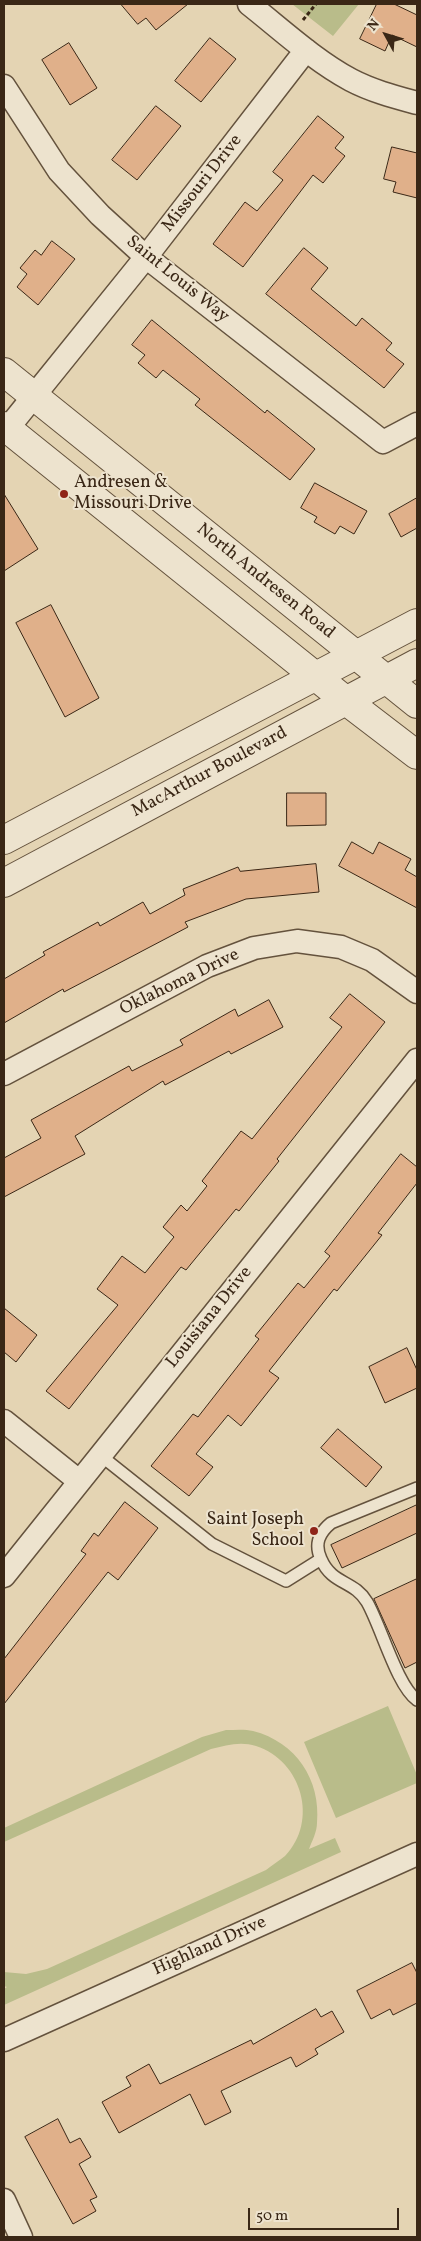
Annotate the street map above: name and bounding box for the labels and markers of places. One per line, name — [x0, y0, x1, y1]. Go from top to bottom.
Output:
place label: Andresen & Missouri Drive — [74, 473, 192, 516]
marker: Andresen & Missouri Drive — [58, 488, 70, 500]
place label: Saint Joseph School — [206, 1510, 304, 1552]
marker: Saint Joseph School — [308, 1525, 320, 1537]

